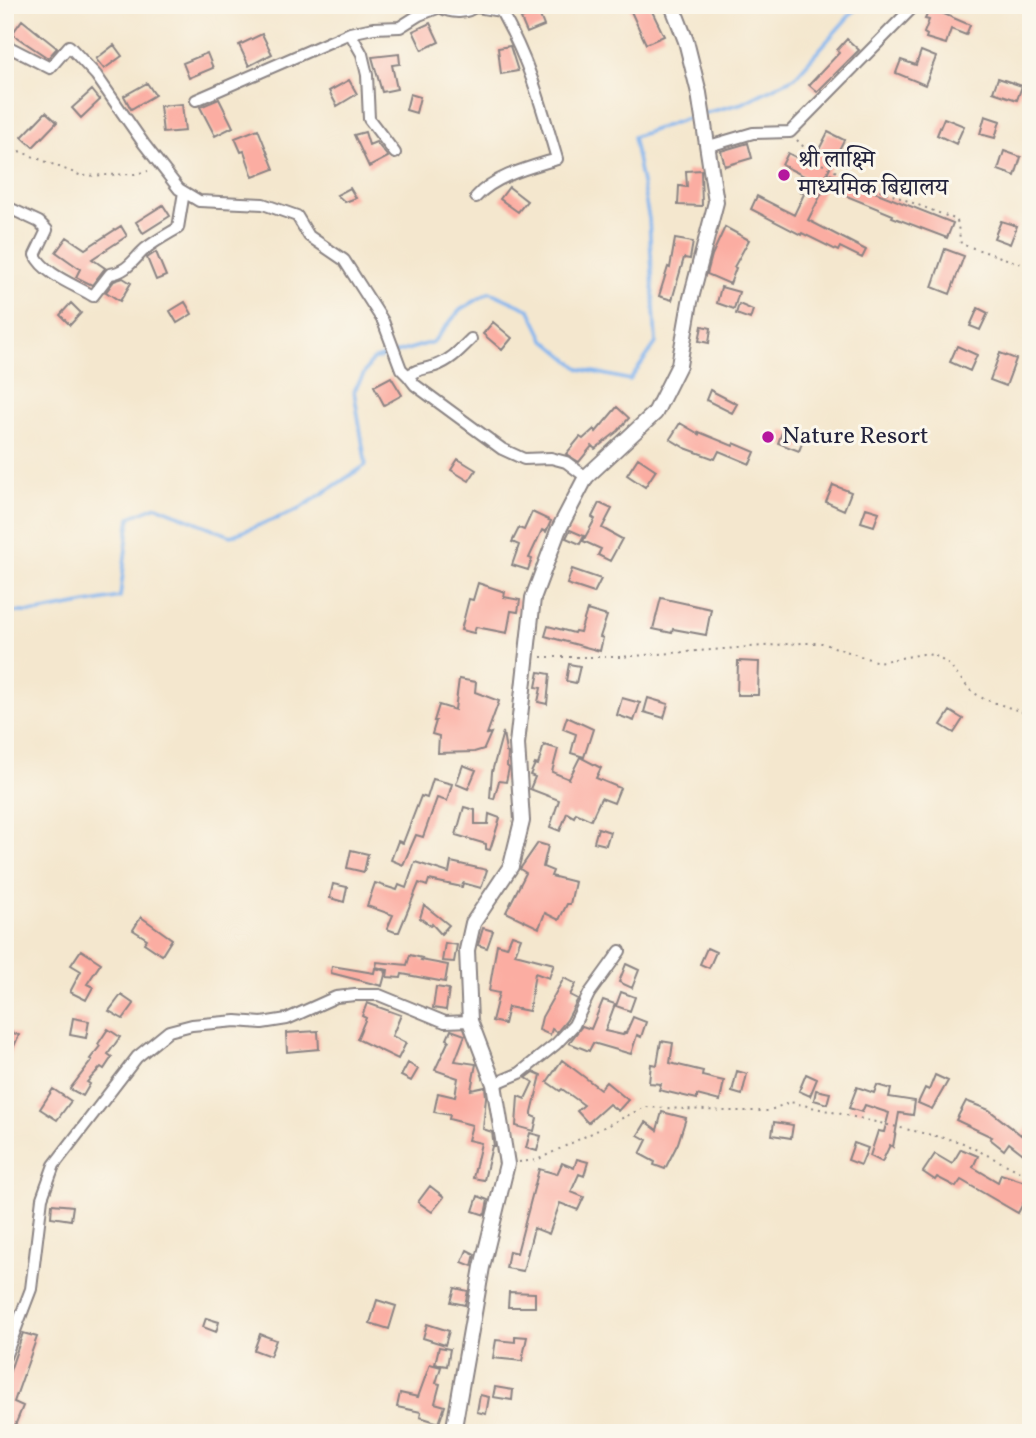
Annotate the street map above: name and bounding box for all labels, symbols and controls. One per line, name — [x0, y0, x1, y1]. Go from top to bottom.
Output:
place label: श्री लाक्ष्मि माध्यमिक बिद्यालय — [797, 144, 950, 206]
marker: श्री लाक्ष्मि माध्यमिक बिद्यालय — [776, 167, 792, 183]
place label: Nature Resort — [782, 420, 928, 454]
marker: Nature Resort — [760, 429, 776, 445]

